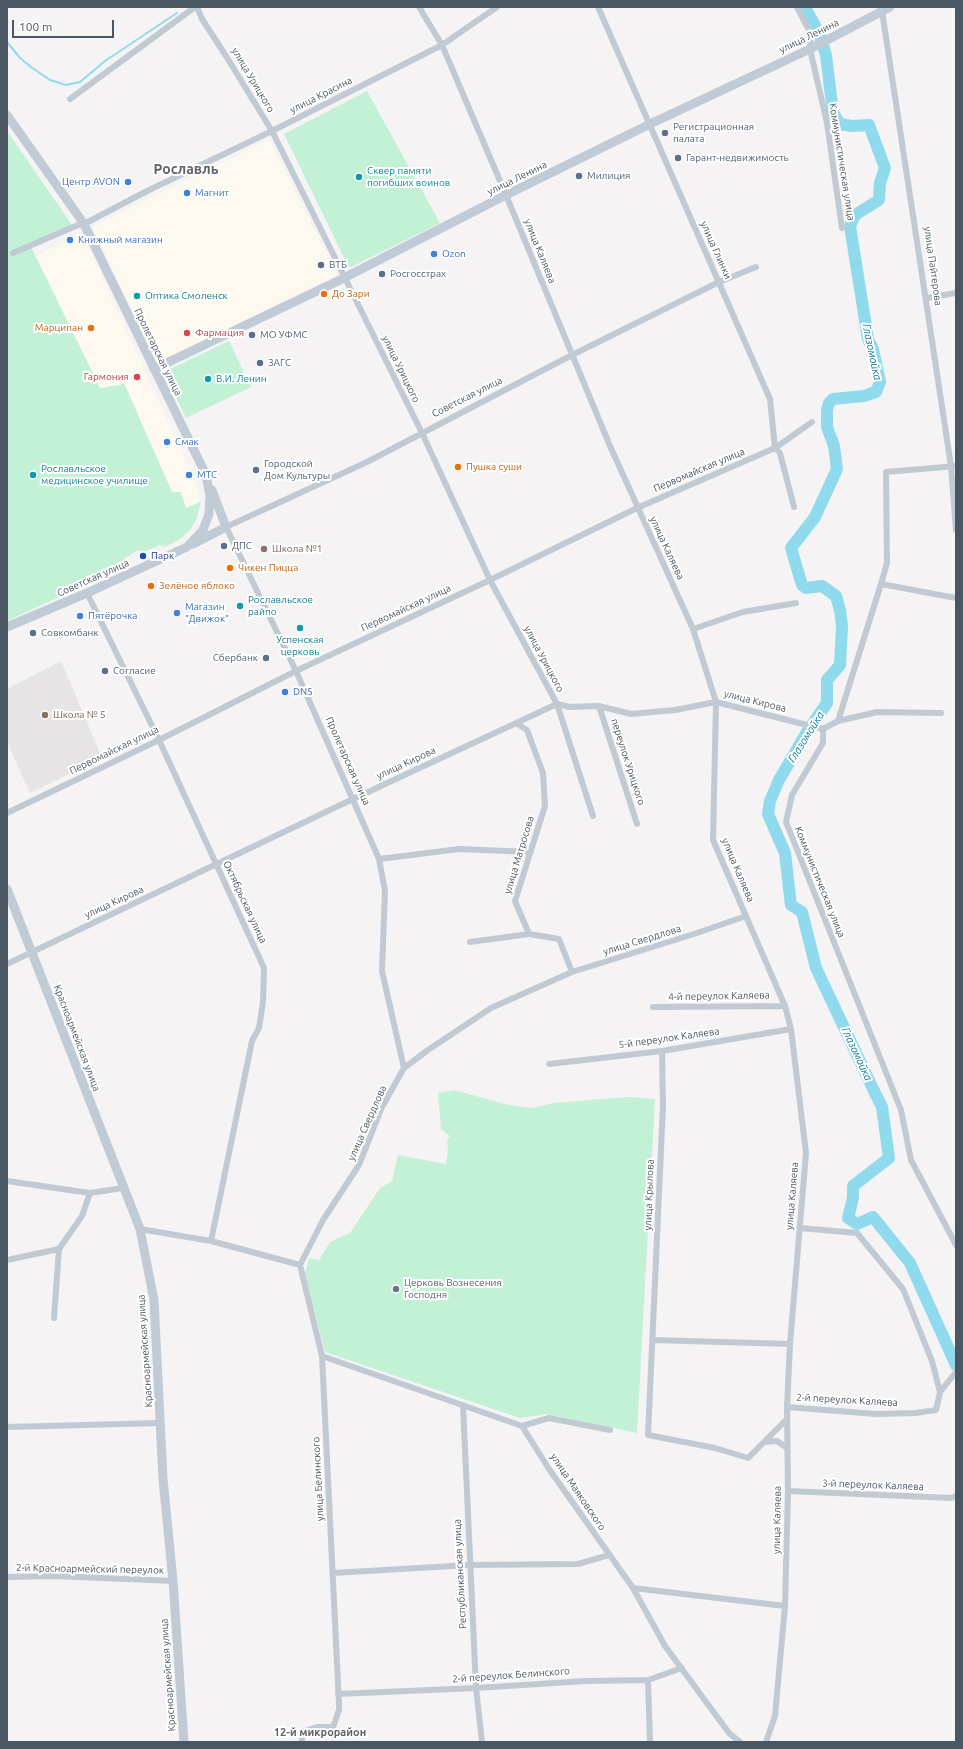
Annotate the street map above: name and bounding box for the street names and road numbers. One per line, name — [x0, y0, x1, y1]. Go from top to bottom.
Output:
street label: улица Ленина — [777, 16, 841, 56]
street label: улица Урицкого — [229, 45, 277, 115]
street label: улица Красина — [288, 74, 354, 116]
street label: Коммунистическая улица — [827, 102, 857, 222]
street label: улица Ленина — [485, 158, 549, 198]
street label: улица Каляева — [522, 217, 558, 285]
street label: улица Глинки — [698, 219, 734, 281]
street label: улица Пайтерова — [921, 226, 945, 306]
street label: Пролетарская улица — [132, 307, 184, 397]
street label: улица Урицкого — [380, 333, 422, 405]
street label: Советская улица — [430, 374, 504, 420]
street label: Первомайская улица — [652, 445, 746, 495]
street label: улица Каляева — [647, 515, 687, 581]
street label: Советская улица — [55, 557, 131, 599]
street label: Первомайская улица — [359, 582, 453, 634]
street label: улица Урицкого — [521, 624, 567, 694]
street label: улица Кирова — [722, 687, 788, 715]
street label: Пролетарская улица — [323, 715, 373, 807]
street label: переулок Урицкого — [608, 717, 648, 807]
street label: Первомайская улица — [67, 723, 161, 777]
street label: улица Кирова — [374, 744, 438, 782]
street label: улица Матросова — [501, 815, 537, 895]
street label: Коммунистическая улица — [792, 825, 848, 939]
street label: улица Каляева — [719, 836, 757, 904]
street label: Октябрьская улица — [221, 859, 269, 945]
street label: улица Кирова — [82, 883, 146, 921]
street label: улица Свердлова — [601, 922, 683, 958]
street label: Красноармейская улица — [51, 983, 103, 1093]
street label: 4-й переулок Каляева — [668, 989, 770, 1003]
street label: 5-й переулок Каляева — [618, 1025, 720, 1051]
street label: улица Свердлова — [345, 1084, 389, 1162]
street label: улица Крылова — [642, 1159, 656, 1231]
street label: улица Каляева — [783, 1161, 801, 1231]
street label: Красноармейская улица — [135, 1294, 155, 1408]
street label: 2-й переулок Каляева — [796, 1391, 898, 1409]
street label: улица Белинского — [310, 1437, 326, 1521]
street label: улица Маяковского — [548, 1451, 608, 1533]
street label: 3-й переулок Каляева — [822, 1477, 924, 1493]
street label: улица Каляева — [770, 1486, 784, 1554]
street label: Республиканская улица — [451, 1519, 469, 1629]
street label: 2-й Красноармейский переулок — [16, 1562, 164, 1576]
street label: Красноармейская улица — [158, 1618, 178, 1732]
street label: 2-й переулок Белинского — [452, 1665, 570, 1685]

